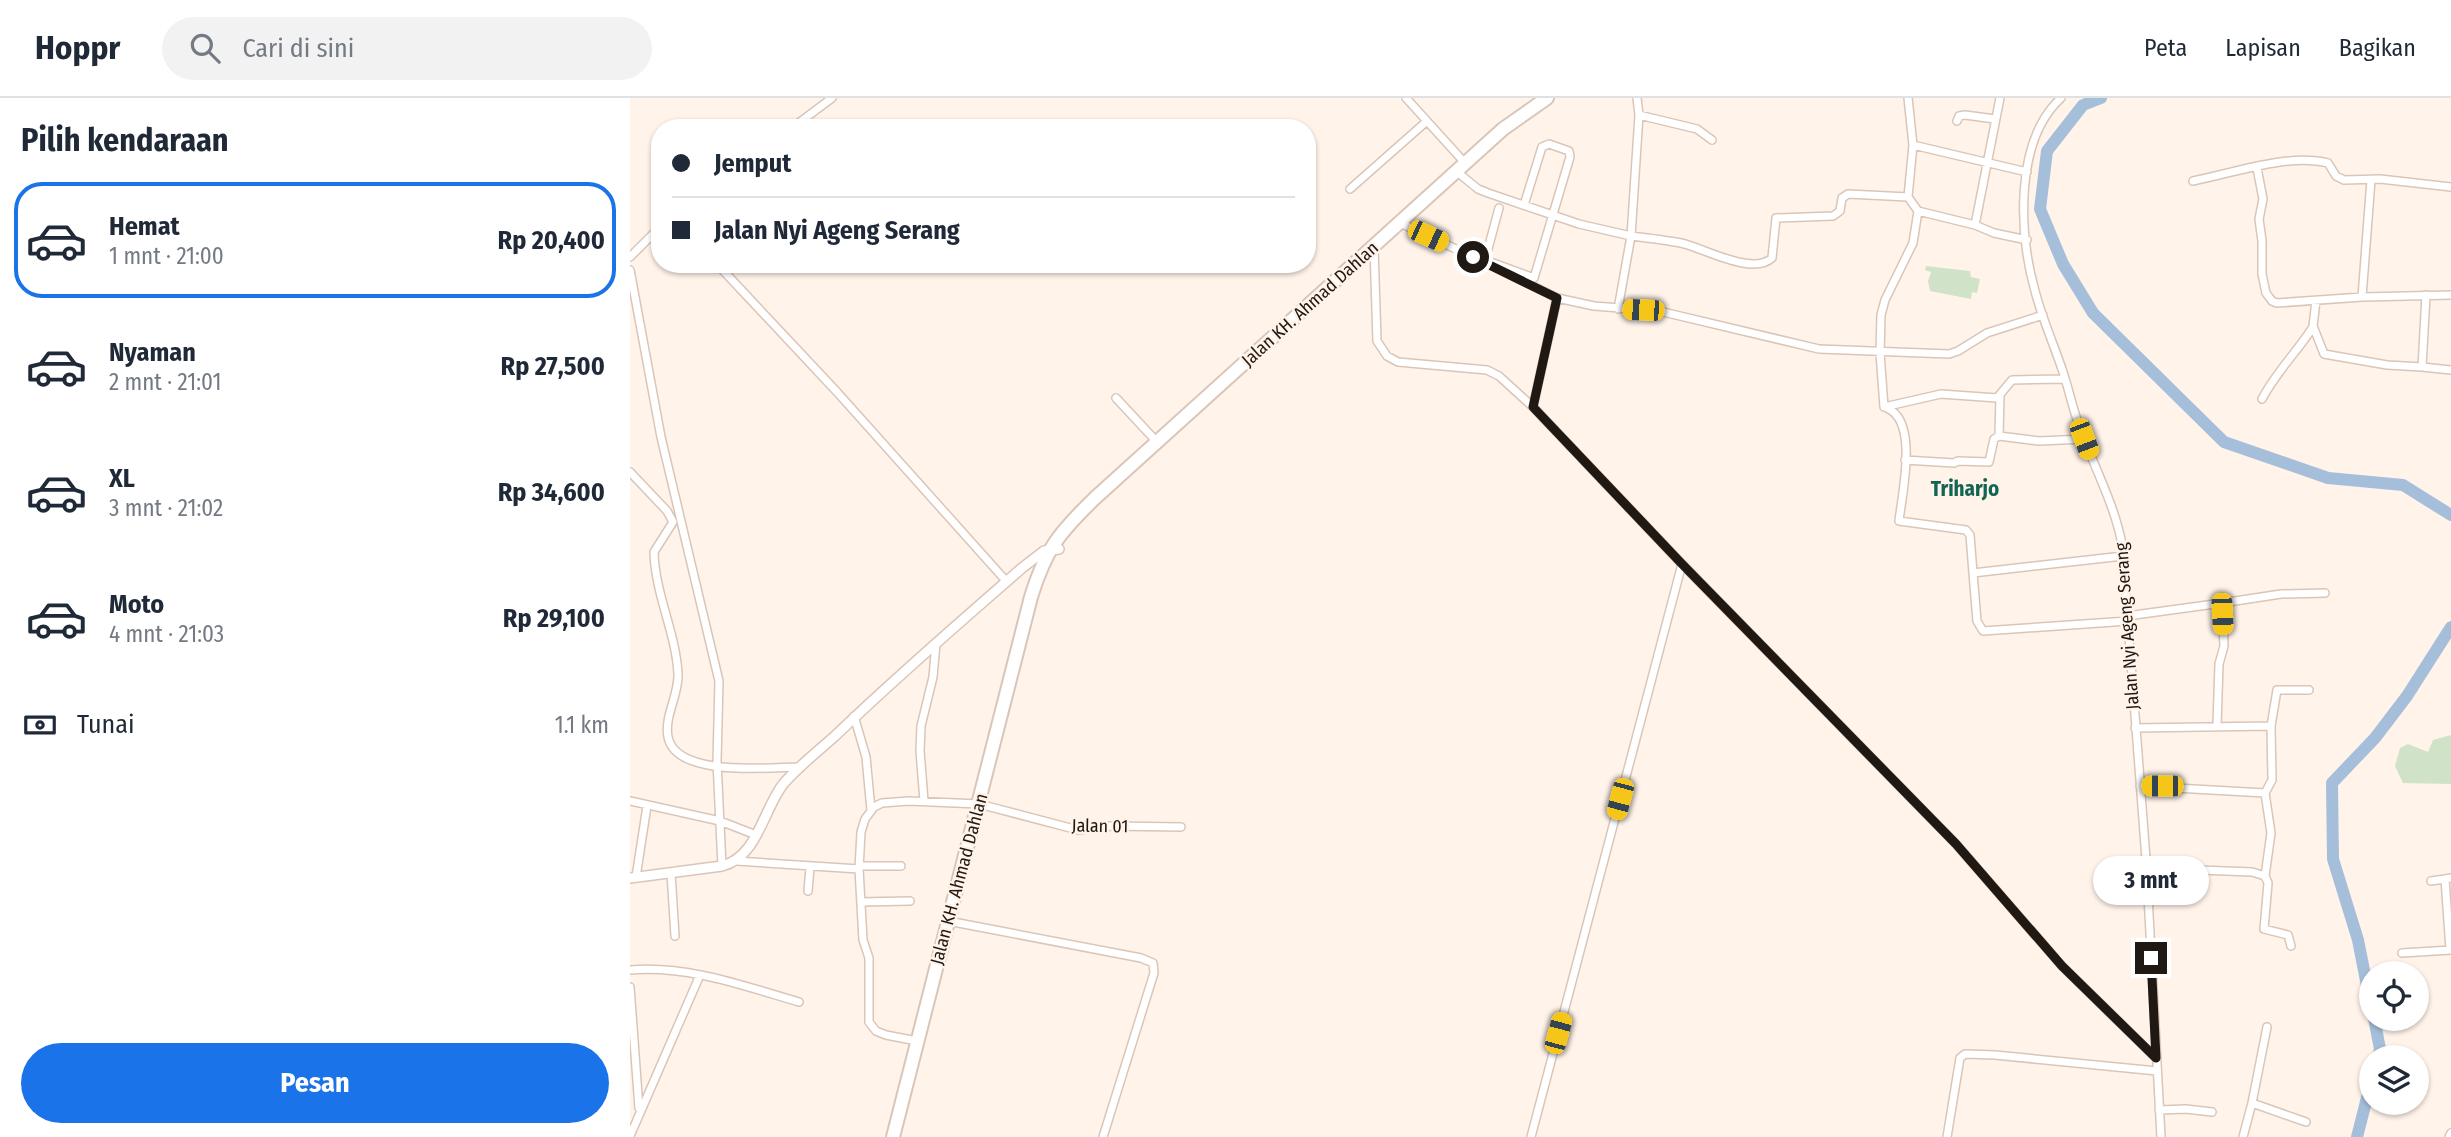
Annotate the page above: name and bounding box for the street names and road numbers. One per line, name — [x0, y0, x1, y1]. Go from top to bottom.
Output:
street label: Jalan KH. Ahmad Dahlan — [1237, 237, 1383, 371]
street label: Jalan Nyi Ageng Serang — [2110, 541, 2144, 710]
street label: Jalan KH. Ahmad Dahlan — [926, 791, 992, 967]
street label: Jalan 01 — [1071, 815, 1129, 837]

